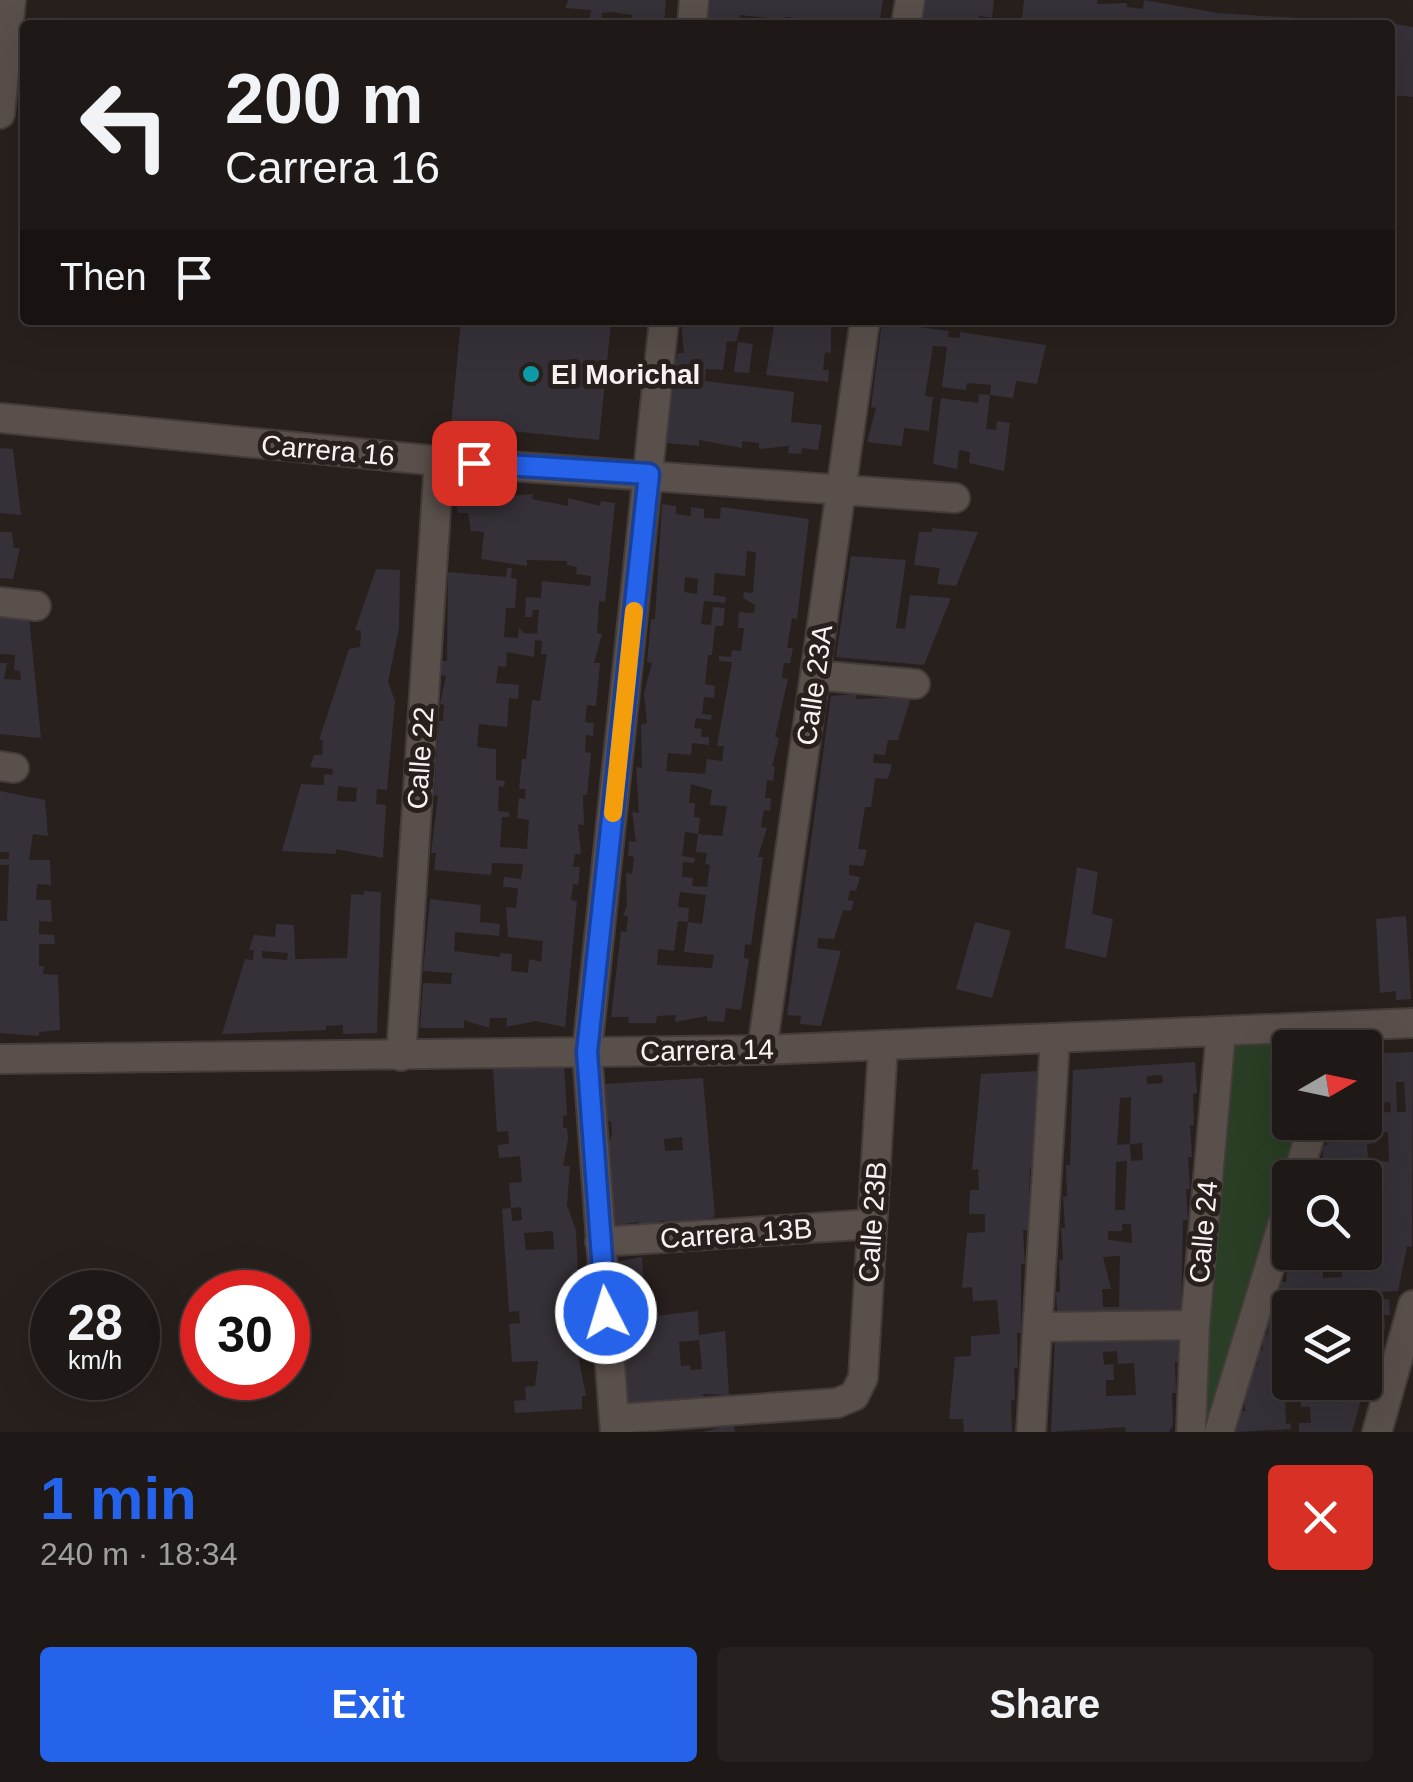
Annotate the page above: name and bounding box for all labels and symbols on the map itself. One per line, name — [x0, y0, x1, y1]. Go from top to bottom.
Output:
place label: El Morichal — [551, 359, 700, 390]
marker: El Morichal — [520, 363, 542, 385]
pin — [432, 421, 517, 506]
street label: Carrera 16 — [260, 429, 396, 472]
street label: Calle 23A — [791, 622, 838, 747]
street label: Calle 22 — [401, 706, 440, 810]
north arrow — [1272, 1030, 1382, 1140]
street label: Carrera 14 — [640, 1034, 774, 1067]
street label: Calle 23B — [853, 1160, 892, 1284]
street label: Calle 24 — [1184, 1180, 1223, 1285]
street label: Carrera 13B — [659, 1213, 813, 1254]
position arrow — [554, 1261, 658, 1365]
speed limit sign: 30 — [180, 1270, 310, 1400]

